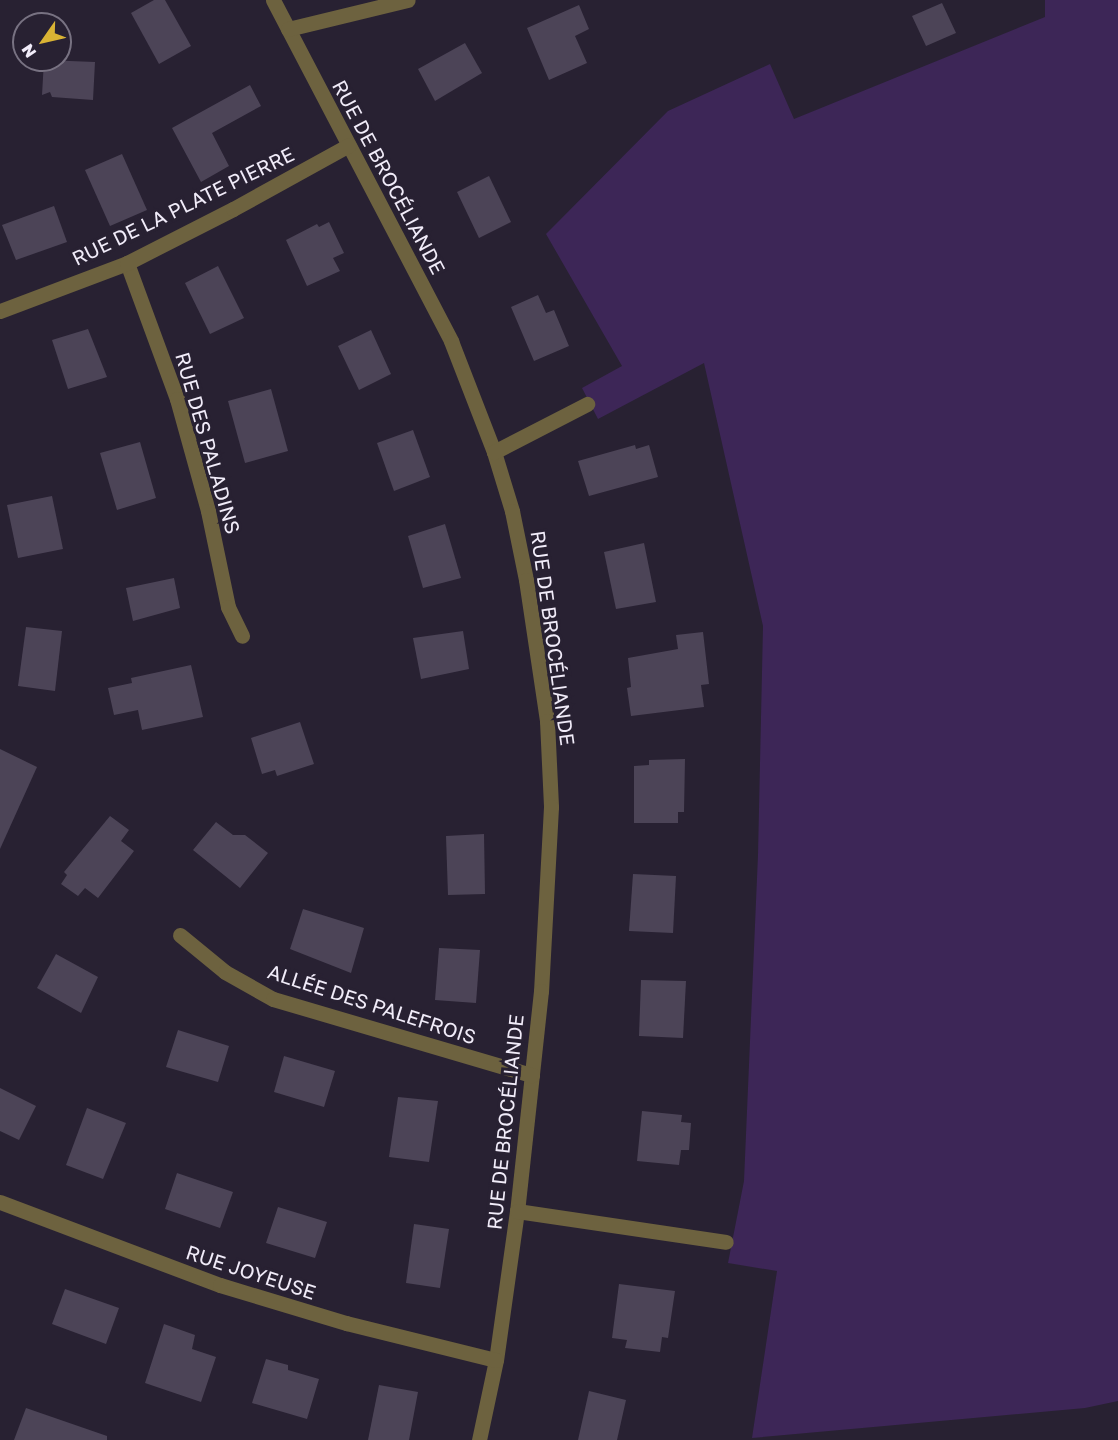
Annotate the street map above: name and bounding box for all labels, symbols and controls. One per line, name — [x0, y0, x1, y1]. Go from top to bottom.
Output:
north arrow — [12, 12, 72, 72]
text: N — [17, 40, 40, 62]
street label: RUE DE BROCÉLIANDE — [328, 76, 450, 278]
street label: RUE DE LA PLATE PIERRE — [68, 142, 298, 270]
street label: RUE DES PALADINS — [171, 349, 245, 537]
street label: RUE DE BROCÉLIANDE — [526, 529, 580, 747]
street label: ALLÉE DES PALEFROIS — [265, 959, 479, 1049]
street label: RUE DE BROCÉLIANDE — [482, 1013, 528, 1231]
street label: RUE JOYEUSE — [183, 1240, 319, 1304]

